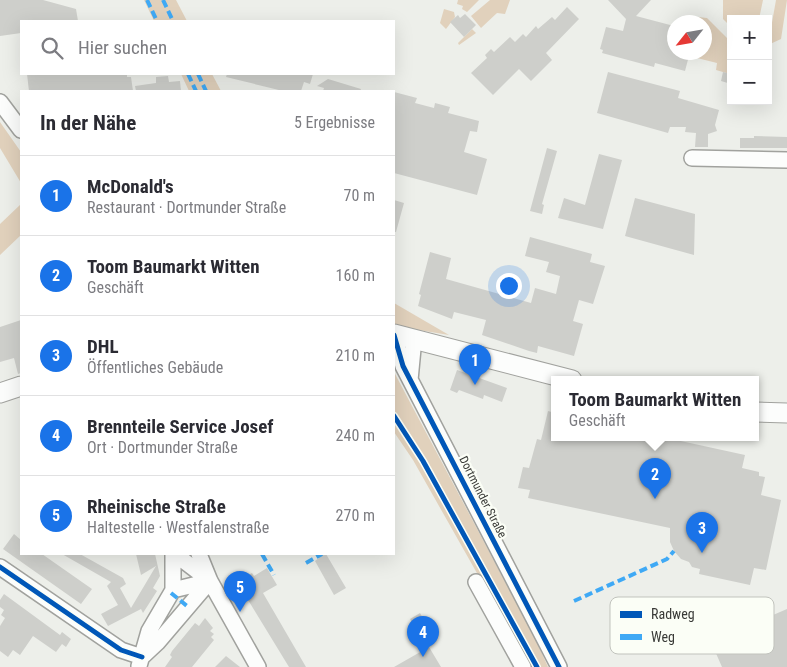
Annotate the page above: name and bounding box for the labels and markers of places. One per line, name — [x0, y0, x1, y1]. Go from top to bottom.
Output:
pin: 1 — [459, 344, 491, 385]
pin: 2 — [639, 458, 671, 499]
pin: 3 — [686, 512, 718, 553]
pin: 5 — [224, 571, 256, 612]
pin: 4 — [407, 616, 439, 657]

